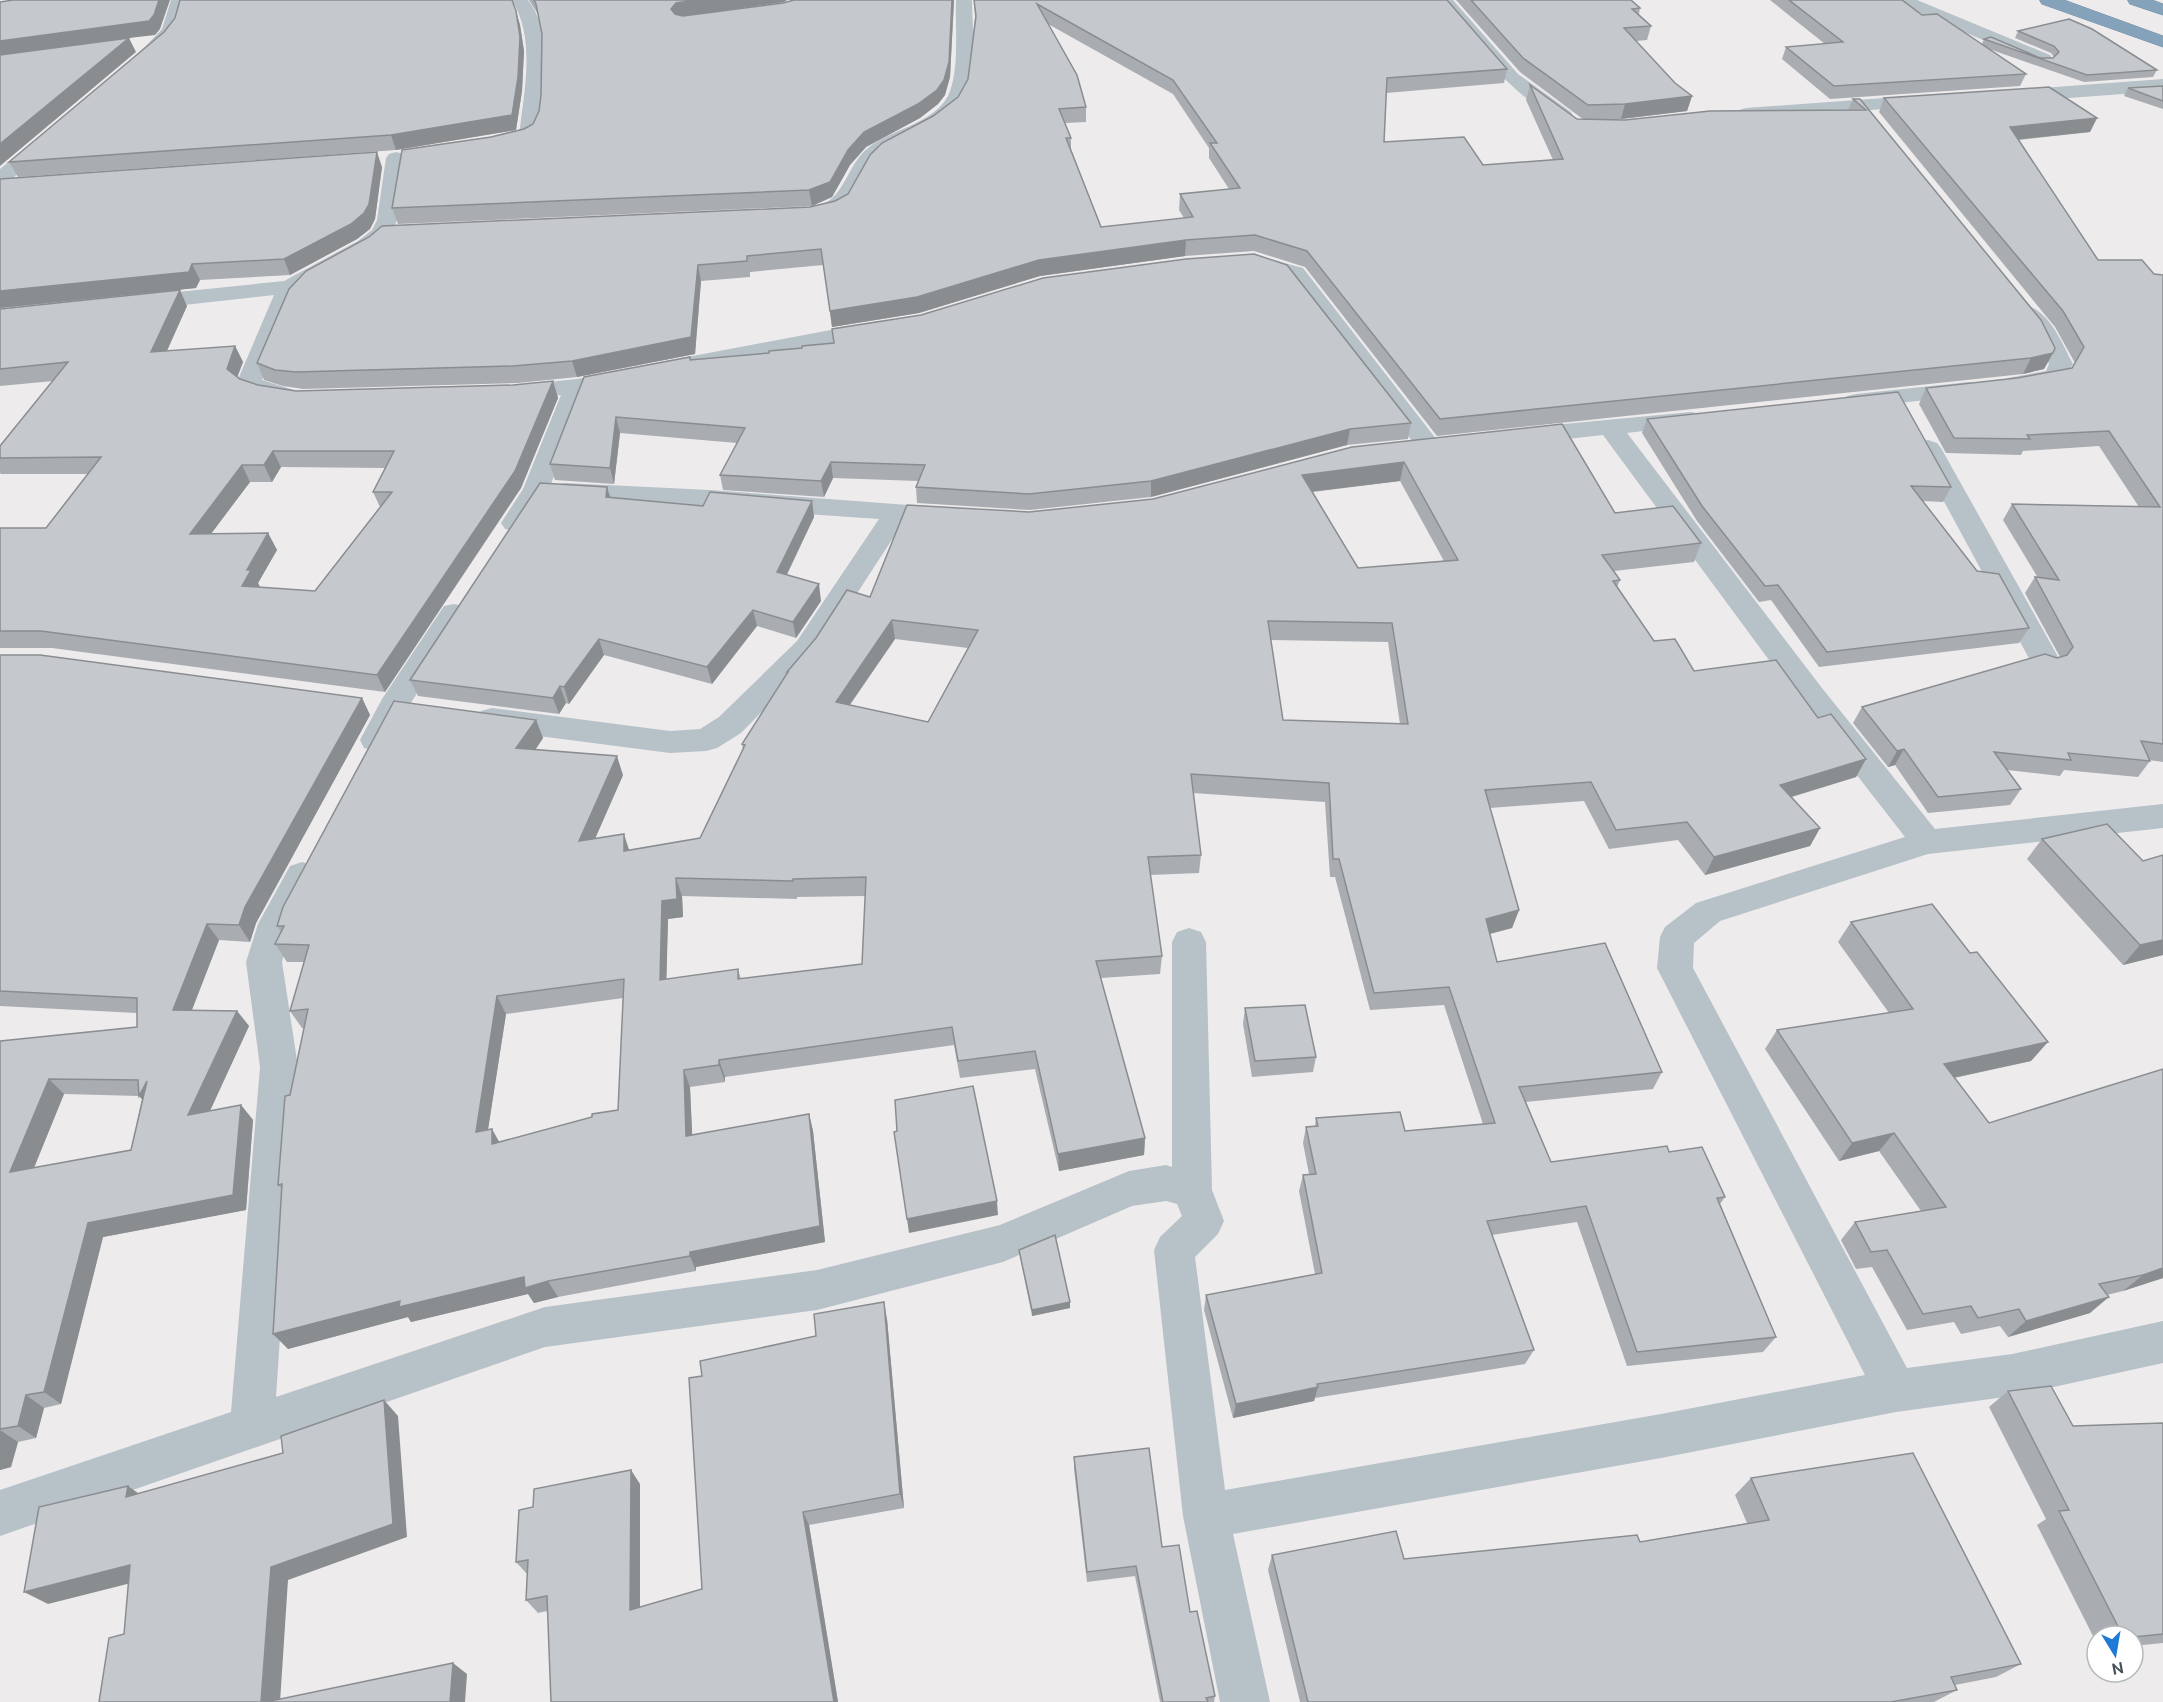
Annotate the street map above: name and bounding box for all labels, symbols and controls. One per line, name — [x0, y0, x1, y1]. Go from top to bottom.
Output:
north arrow — [2085, 1624, 2145, 1684]
text: N — [2110, 1659, 2125, 1679]

